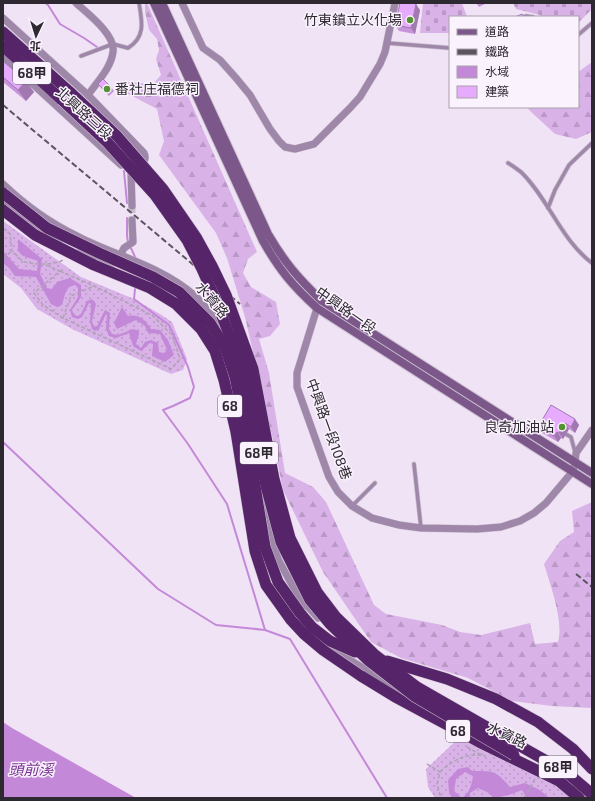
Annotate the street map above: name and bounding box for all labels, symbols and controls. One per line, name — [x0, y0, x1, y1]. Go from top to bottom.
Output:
place label: 竹東鎮立火化場 — [304, 11, 402, 28]
marker: 竹東鎮立火化場 — [405, 15, 415, 25]
north arrow — [16, 16, 56, 56]
legend — [449, 16, 579, 108]
text: 道路 — [485, 24, 509, 38]
text: 北 — [29, 40, 41, 53]
text: 鐵路 — [485, 44, 509, 58]
road number: 68甲 — [13, 62, 51, 84]
text: 水域 — [485, 64, 509, 78]
place label: 番社庄福德祠 — [115, 80, 199, 97]
street label: 北興路三段 — [53, 83, 116, 142]
marker: 番社庄福德祠 — [102, 84, 112, 94]
text: 建築 — [485, 84, 509, 98]
street label: 水資路 — [192, 278, 233, 321]
street label: 中興路一段 — [313, 283, 380, 337]
street label: 中興路一段108巷 — [303, 376, 356, 482]
road number: 68 — [218, 395, 242, 417]
place label: 良奇加油站 — [484, 418, 554, 435]
marker: 良奇加油站 — [557, 422, 567, 432]
road number: 68甲 — [240, 442, 278, 464]
street label: 水資路 — [485, 718, 530, 751]
road number: 68 — [446, 720, 470, 742]
road number: 68甲 — [539, 756, 577, 778]
water label: 頭前溪 — [8, 760, 55, 778]

